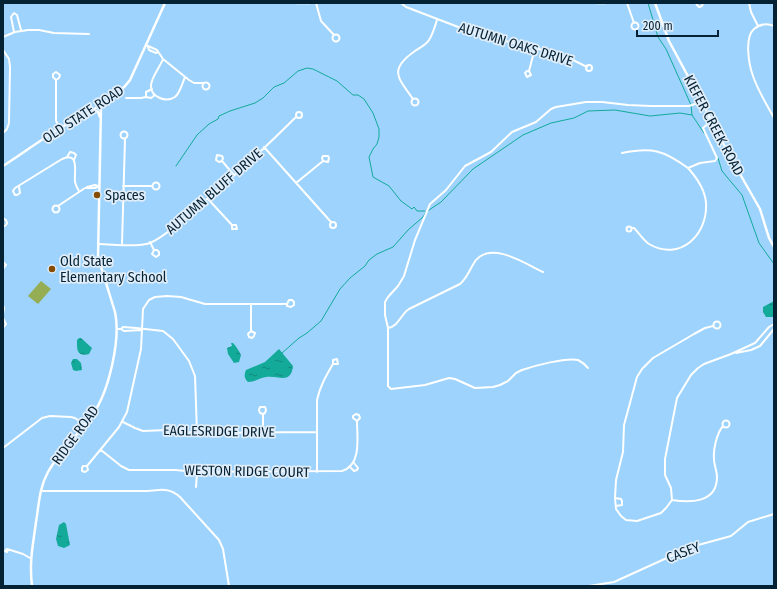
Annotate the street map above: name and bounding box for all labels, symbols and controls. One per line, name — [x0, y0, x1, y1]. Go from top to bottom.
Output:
scale bar — [637, 12, 718, 38]
street label: AUTUMN OAKS DRIVE — [457, 19, 575, 70]
text: 200 m — [643, 19, 673, 33]
street label: KIEFER CREEK ROAD — [680, 72, 747, 178]
street label: OLD STATE ROAD — [39, 82, 127, 147]
street label: AUTUMN BLUFF DRIVE — [163, 145, 266, 238]
place label: Spaces — [105, 187, 145, 204]
marker: Spaces — [92, 190, 102, 200]
place label: Old State Elementary School — [60, 253, 167, 286]
marker: Old State Elementary School — [47, 264, 57, 274]
street label: RIDGE ROAD — [48, 402, 103, 468]
street label: EAGLESRIDGE DRIVE — [163, 422, 275, 441]
street label: WESTON RIDGE COURT — [184, 462, 310, 481]
street label: CASEY — [664, 538, 703, 567]

